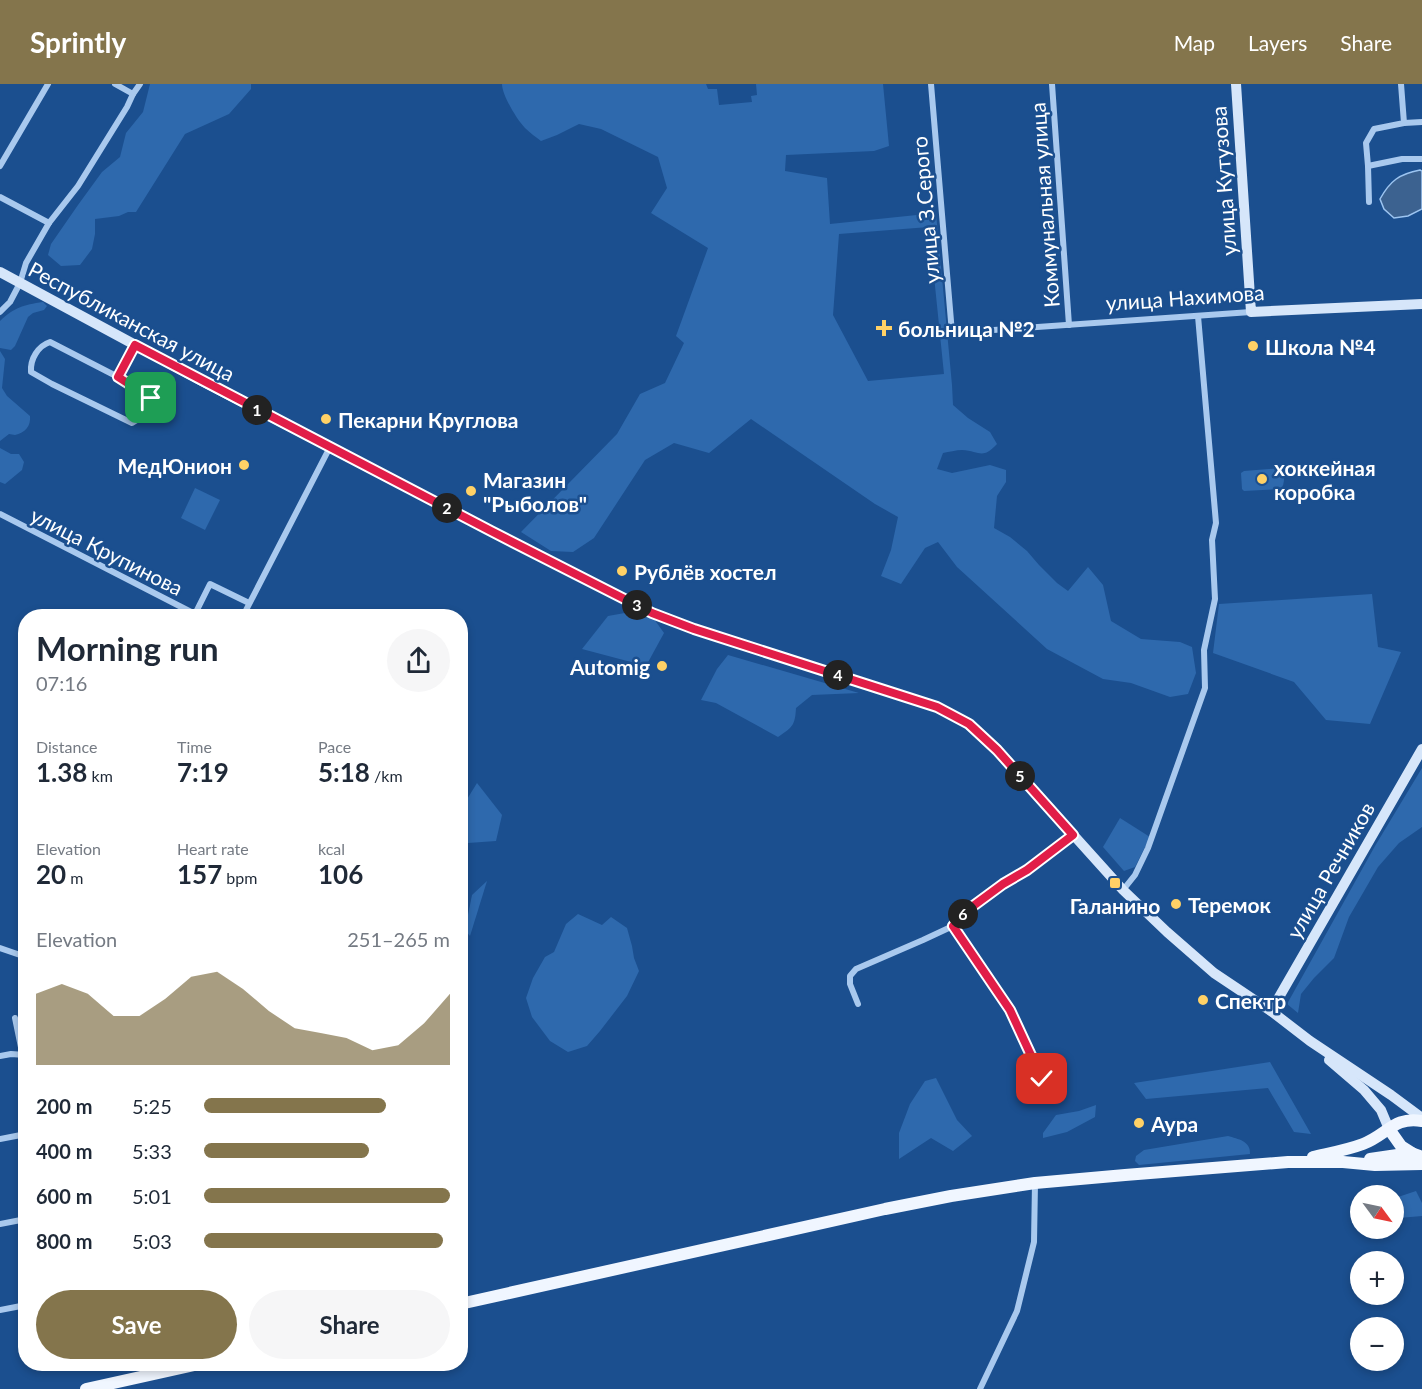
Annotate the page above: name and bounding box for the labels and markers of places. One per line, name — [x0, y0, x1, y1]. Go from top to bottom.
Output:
place label: больница №2 — [898, 316, 1035, 341]
marker: больница №2 — [875, 319, 893, 337]
place label: Школа №4 — [1265, 334, 1376, 359]
marker: Школа №4 — [1246, 339, 1260, 353]
pin — [125, 372, 176, 423]
pin: 1 — [242, 395, 272, 425]
place label: Пекарни Круглова — [338, 407, 518, 432]
marker: Пекарни Круглова — [319, 412, 333, 426]
place label: МедЮнион — [118, 453, 232, 478]
place label: хоккейная коробка — [1274, 455, 1376, 504]
marker: МедЮнион — [237, 458, 251, 472]
place label: Магазин "Рыболов" — [483, 467, 587, 516]
marker: хоккейная коробка — [1255, 472, 1269, 486]
marker: Магазин "Рыболов" — [464, 484, 478, 498]
pin: 2 — [432, 493, 462, 523]
place label: Рублёв хостел — [634, 559, 777, 584]
marker: Рублёв хостел — [615, 564, 629, 578]
pin: 3 — [622, 590, 652, 620]
place label: Automig — [569, 654, 650, 679]
marker: Automig — [655, 659, 669, 673]
pin: 4 — [823, 660, 853, 690]
pin: 5 — [1005, 761, 1035, 791]
marker: Галанино — [1108, 876, 1122, 890]
place label: Теремок — [1188, 892, 1272, 917]
place label: Галанино — [1070, 893, 1160, 918]
marker: Теремок — [1169, 897, 1183, 911]
pin: 6 — [948, 899, 978, 929]
place label: Спектр — [1215, 988, 1286, 1013]
marker: Спектр — [1196, 993, 1210, 1007]
pin — [1016, 1053, 1067, 1104]
place label: Аура — [1150, 1111, 1198, 1136]
marker: Аура — [1132, 1116, 1146, 1130]

